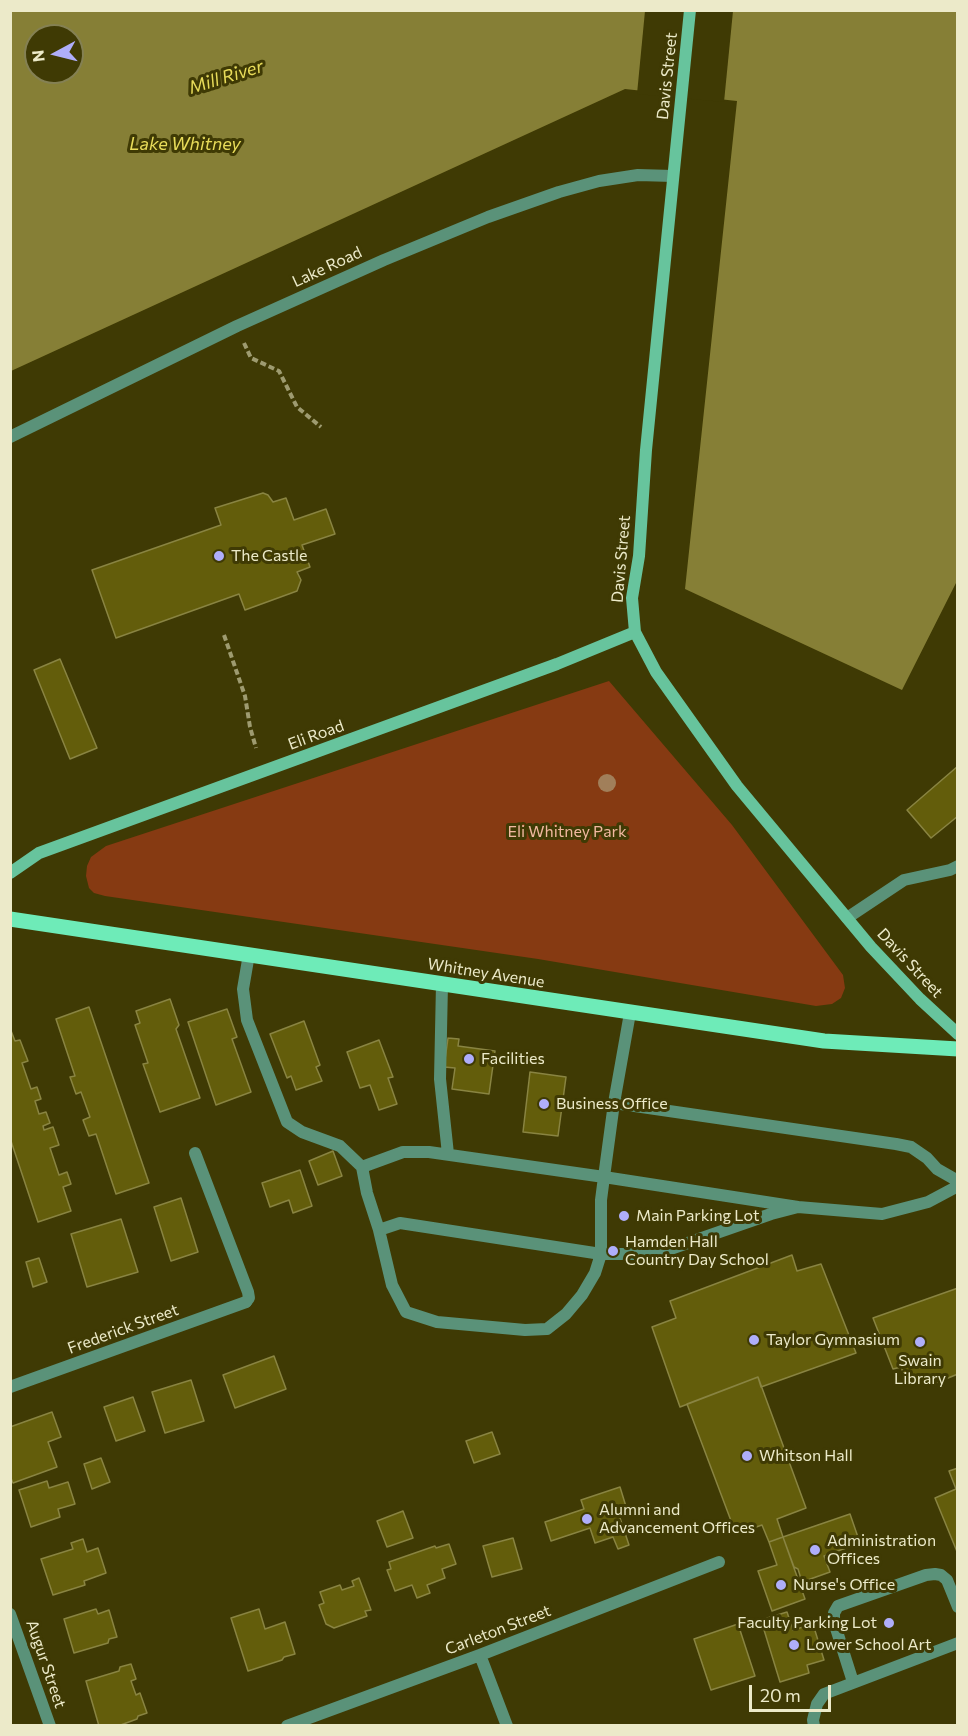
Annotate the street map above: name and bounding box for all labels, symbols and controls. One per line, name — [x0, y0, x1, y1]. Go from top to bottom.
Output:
north arrow — [24, 24, 84, 84]
street label: Davis Street — [653, 31, 681, 121]
text: N — [27, 49, 48, 63]
water label: Mill River — [186, 55, 266, 99]
water label: Lake Whitney — [129, 133, 241, 155]
street label: Lake Road — [289, 243, 365, 291]
street label: Davis Street — [608, 514, 634, 604]
place label: The Castle — [231, 546, 308, 566]
marker: The Castle — [212, 549, 226, 563]
street label: Eli Road — [285, 716, 347, 754]
park label: Eli Whitney Park — [507, 822, 627, 842]
street label: Davis Street — [873, 924, 947, 1002]
street label: Whitney Avenue — [426, 954, 546, 992]
place label: Facilities — [481, 1049, 545, 1069]
marker: Facilities — [462, 1052, 476, 1066]
place label: Business Office — [556, 1094, 668, 1114]
marker: Business Office — [537, 1097, 551, 1111]
place label: Main Parking Lot — [636, 1206, 760, 1226]
marker: Main Parking Lot — [617, 1209, 631, 1223]
place label: Hamden Hall Country Day School — [625, 1232, 769, 1270]
marker: Hamden Hall Country Day School — [606, 1244, 620, 1258]
street label: Frederick Street — [65, 1300, 181, 1358]
place label: Taylor Gymnasium — [766, 1330, 900, 1350]
marker: Taylor Gymnasium — [747, 1333, 761, 1347]
marker: Swain Library — [913, 1335, 927, 1349]
place label: Swain Library — [894, 1351, 946, 1389]
place label: Whitson Hall — [759, 1446, 853, 1466]
marker: Whitson Hall — [740, 1449, 754, 1463]
place label: Alumni and Advancement Offices — [599, 1500, 755, 1538]
marker: Alumni and Advancement Offices — [580, 1512, 594, 1526]
place label: Administration Offices — [827, 1531, 936, 1569]
marker: Administration Offices — [808, 1543, 822, 1557]
place label: Nurse's Office — [793, 1575, 895, 1595]
marker: Nurse's Office — [774, 1578, 788, 1592]
street label: Carleton Street — [442, 1601, 554, 1659]
place label: Faculty Parking Lot — [737, 1613, 877, 1633]
marker: Faculty Parking Lot — [882, 1616, 896, 1630]
street label: Augur Street — [22, 1617, 70, 1711]
place label: Lower School Art — [806, 1635, 932, 1655]
marker: Lower School Art — [787, 1638, 801, 1652]
scale bar — [752, 1673, 834, 1711]
text: 20 m — [760, 1684, 801, 1706]

